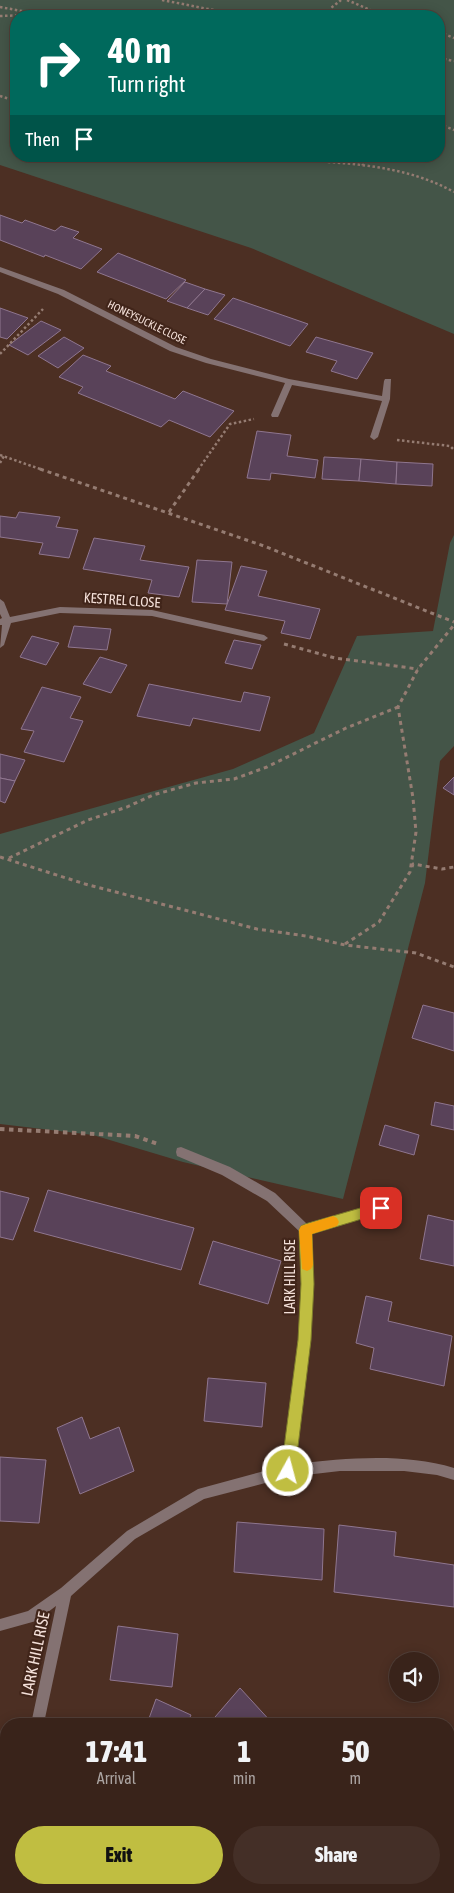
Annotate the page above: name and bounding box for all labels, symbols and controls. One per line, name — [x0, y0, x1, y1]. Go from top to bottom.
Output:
icon: right — [25, 30, 90, 95]
text: 40 m — [108, 30, 171, 70]
text: Turn right — [108, 71, 185, 97]
icon: arrive — [70, 125, 98, 153]
text: Then — [25, 128, 60, 150]
street label: HONEYSUCKLE CLOSE — [106, 298, 188, 346]
street label: KESTREL CLOSE — [83, 589, 161, 611]
pin — [360, 1187, 402, 1229]
icon: arrive — [367, 1194, 395, 1222]
street label: LARK HILL RISE — [282, 1240, 298, 1314]
position arrow — [261, 1444, 313, 1496]
street label: LARK HILL RISE — [17, 1610, 53, 1698]
map controls — [389, 1652, 439, 1702]
button: sound — [389, 1652, 439, 1702]
text: 17:41 — [86, 1734, 147, 1768]
text: 1 — [237, 1734, 251, 1768]
text: 50 — [341, 1734, 369, 1768]
text: Arrival — [97, 1769, 136, 1787]
text: min — [233, 1769, 256, 1787]
text: m — [350, 1769, 361, 1787]
button: Exit — [15, 1826, 223, 1884]
button: Share — [233, 1826, 440, 1884]

